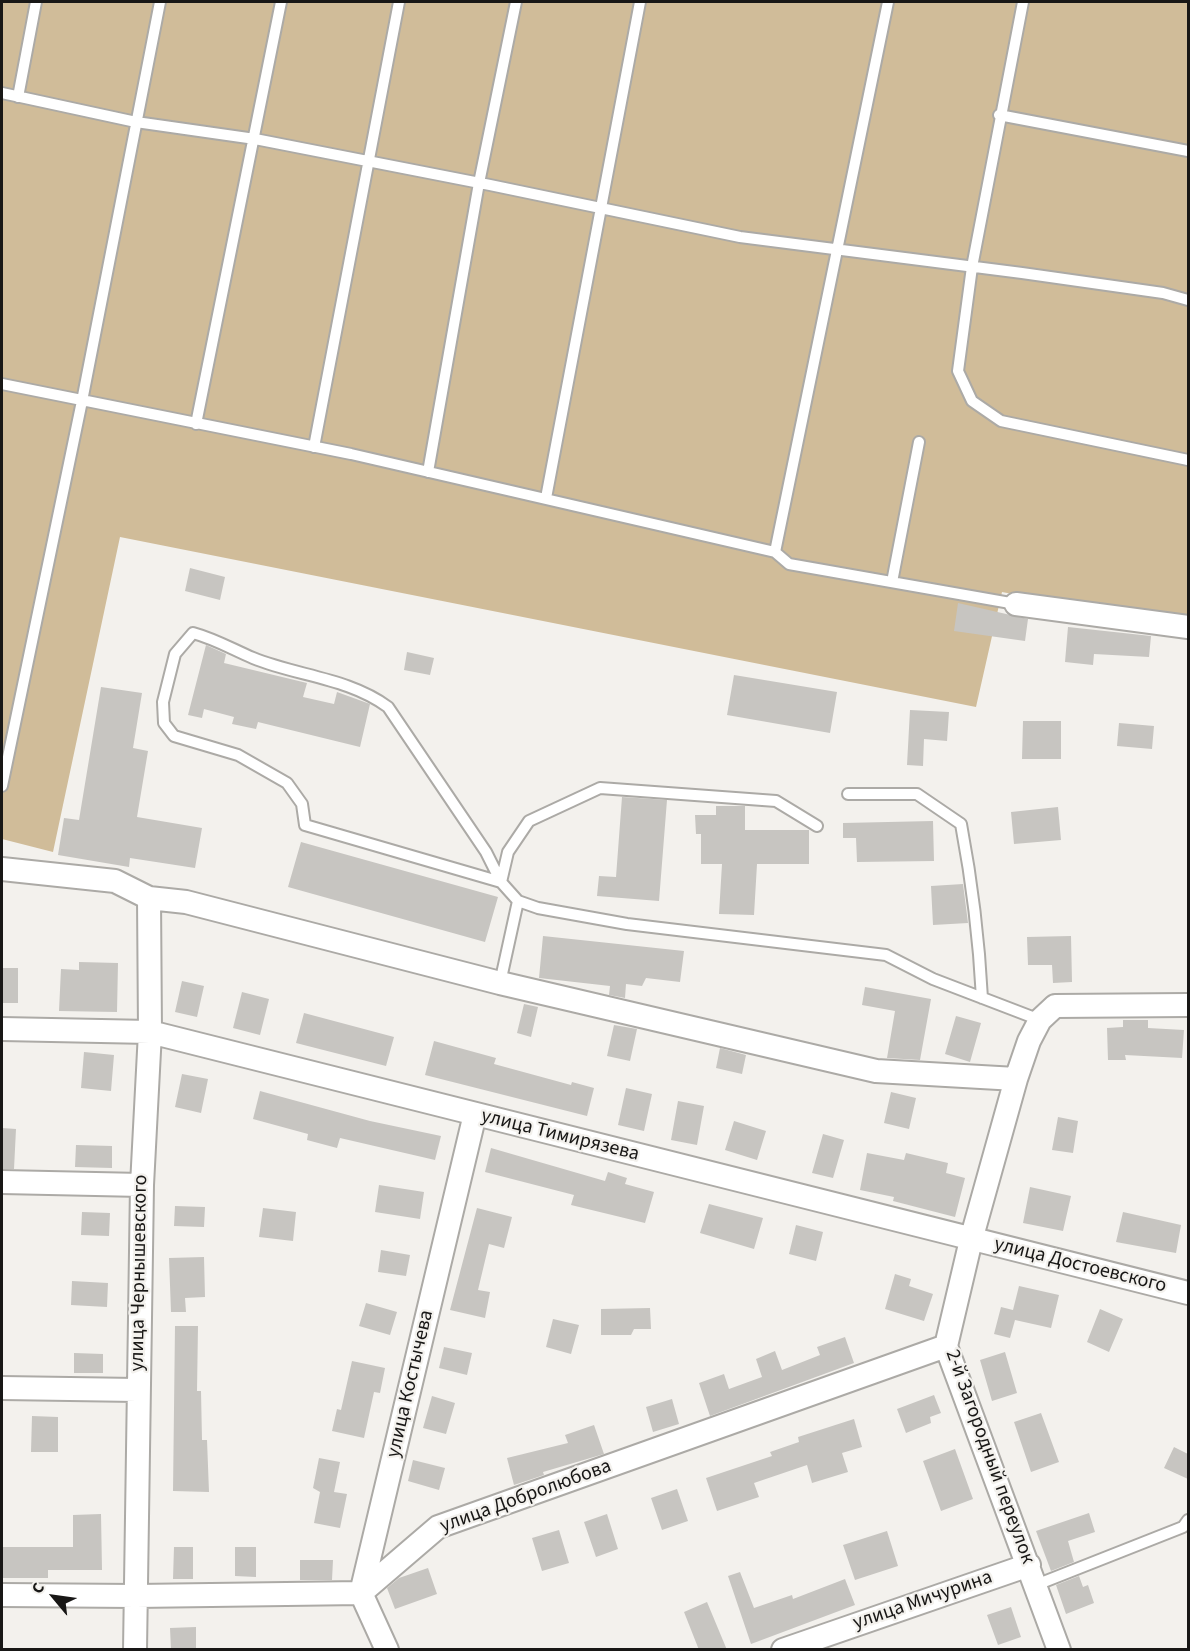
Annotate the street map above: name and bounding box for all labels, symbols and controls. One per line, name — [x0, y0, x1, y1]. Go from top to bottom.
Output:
street label: улица Тимирязева — [478, 1105, 642, 1167]
street label: улица Чернышевского — [126, 1174, 154, 1372]
street label: улица Достоевского — [991, 1233, 1169, 1299]
street label: улица Костычева — [382, 1308, 440, 1460]
street label: 2-й Загородный переулок — [939, 1347, 1039, 1567]
street label: улица Добролюбова — [437, 1455, 615, 1539]
street label: улица Мичурина — [850, 1566, 996, 1636]
north arrow — [24, 1567, 84, 1627]
text: С — [26, 1579, 50, 1598]

